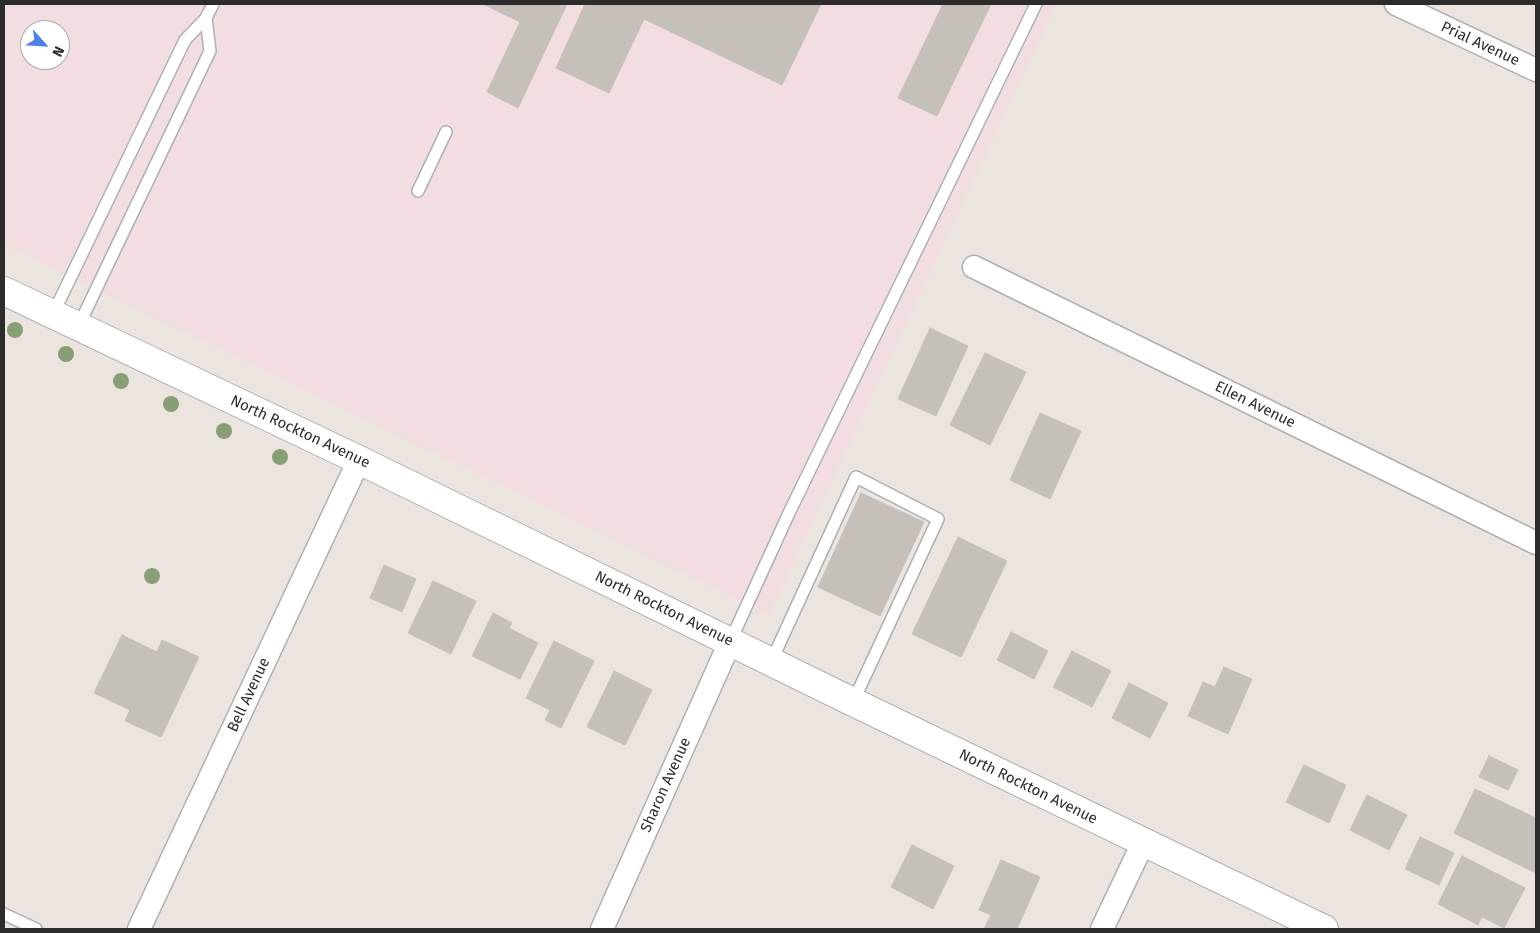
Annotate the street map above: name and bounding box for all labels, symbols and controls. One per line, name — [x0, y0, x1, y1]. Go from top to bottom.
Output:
street label: Prial Avenue — [1438, 18, 1522, 70]
north arrow — [20, 20, 70, 70]
text: N — [48, 43, 68, 59]
street label: Ellen Avenue — [1212, 378, 1298, 432]
street label: North Rockton Avenue — [227, 392, 373, 472]
street label: North Rockton Avenue — [592, 568, 736, 650]
street label: Bell Avenue — [224, 655, 274, 735]
street label: Sharon Avenue — [637, 735, 695, 835]
street label: North Rockton Avenue — [956, 746, 1100, 828]

